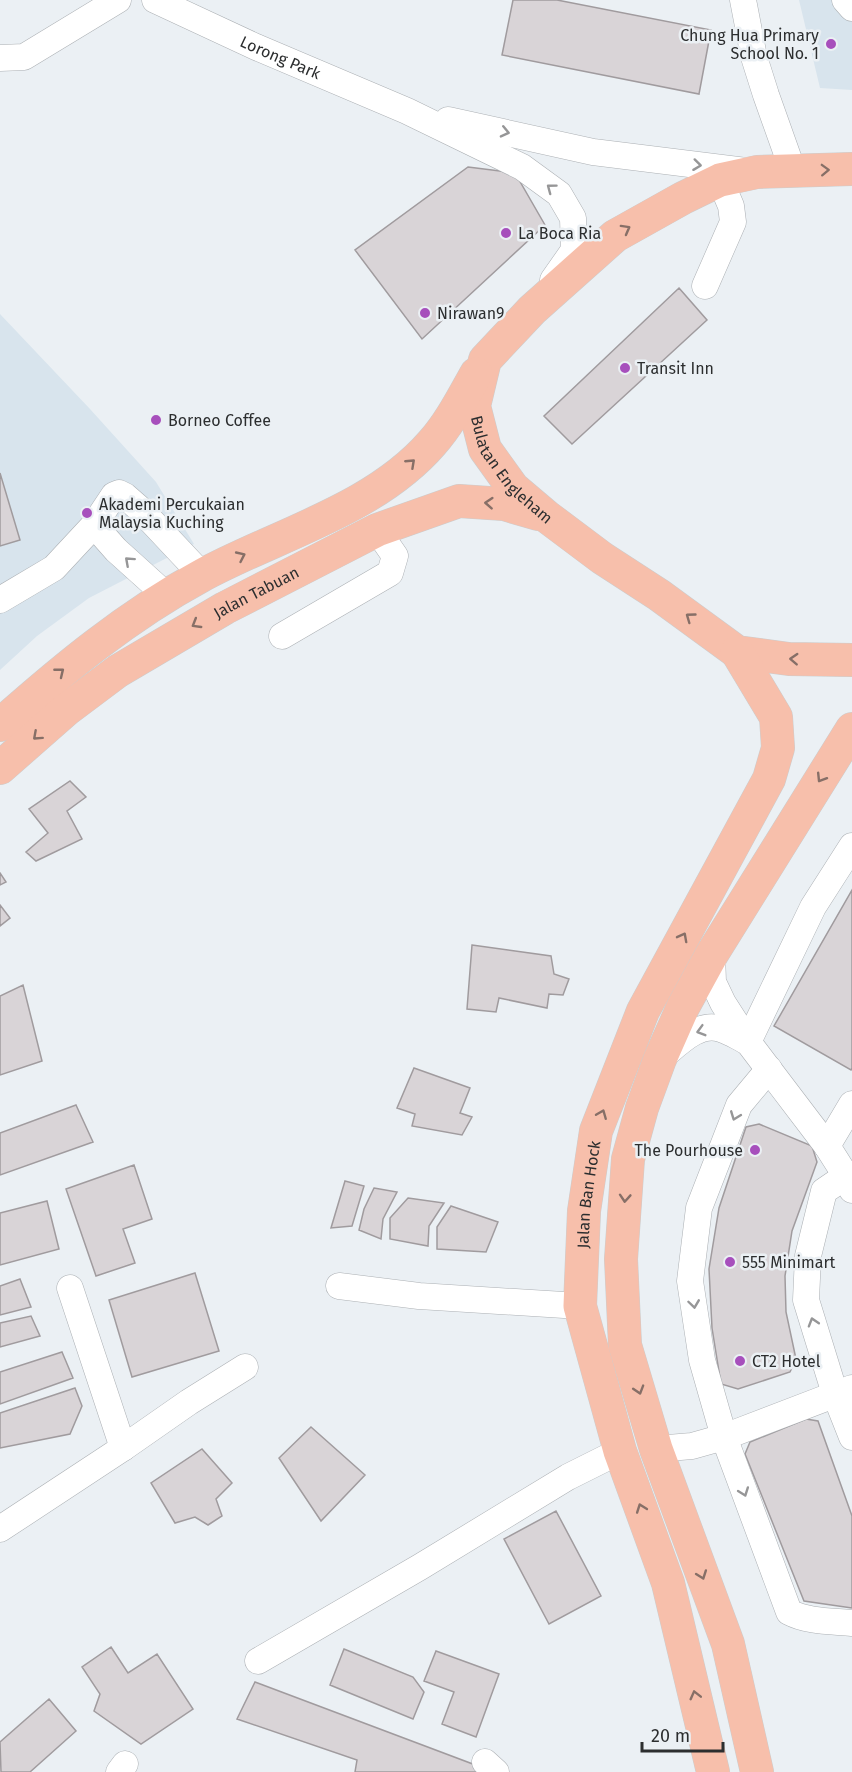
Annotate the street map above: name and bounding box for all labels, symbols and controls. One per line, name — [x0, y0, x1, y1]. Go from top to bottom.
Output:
place label: Chung Hua Primary School No. 1 — [680, 26, 819, 63]
street label: Lorong Park — [237, 32, 324, 83]
marker: Chung Hua Primary School No. 1 — [824, 37, 838, 51]
one-way arrow — [499, 125, 509, 138]
one-way arrow — [692, 158, 701, 170]
one-way arrow — [821, 163, 830, 176]
one-way arrow — [547, 185, 558, 196]
place label: La Boca Ria — [518, 224, 601, 243]
one-way arrow — [620, 225, 630, 237]
marker: La Boca Ria — [499, 226, 513, 240]
place label: Nirawan9 — [437, 304, 504, 323]
marker: Nirawan9 — [418, 306, 432, 320]
place label: Transit Inn — [637, 359, 714, 378]
marker: Transit Inn — [618, 361, 632, 375]
place label: Borneo Coffee — [168, 411, 271, 430]
marker: Borneo Coffee — [149, 413, 163, 427]
street label: Bulatan Engleham — [467, 413, 557, 527]
one-way arrow — [405, 459, 415, 470]
place label: Akademi Percukaian Malaysia Kuching — [99, 495, 245, 532]
one-way arrow — [485, 497, 494, 510]
marker: Akademi Percukaian Malaysia Kuching — [80, 506, 94, 520]
one-way arrow — [235, 552, 246, 564]
one-way arrow — [125, 558, 136, 569]
street label: Jalan Tabuan — [210, 562, 302, 622]
one-way arrow — [686, 614, 697, 625]
one-way arrow — [192, 617, 202, 629]
one-way arrow — [790, 652, 799, 665]
one-way arrow — [53, 669, 64, 680]
one-way arrow — [33, 729, 44, 740]
one-way arrow — [817, 772, 829, 782]
one-way arrow — [676, 932, 687, 943]
one-way arrow — [696, 1024, 707, 1036]
one-way arrow — [595, 1109, 608, 1120]
one-way arrow — [729, 1111, 742, 1121]
street label: Jalan Ban Hock — [573, 1139, 604, 1249]
place label: The Pourhouse — [635, 1141, 743, 1160]
marker: The Pourhouse — [748, 1143, 762, 1157]
one-way arrow — [619, 1193, 632, 1202]
place label: 555 Minimart — [742, 1253, 836, 1272]
marker: 555 Minimart — [723, 1255, 737, 1269]
one-way arrow — [687, 1299, 699, 1309]
one-way arrow — [808, 1317, 820, 1328]
place label: CT2 Hotel — [752, 1352, 821, 1371]
marker: CT2 Hotel — [733, 1354, 747, 1368]
one-way arrow — [632, 1384, 644, 1395]
one-way arrow — [737, 1485, 749, 1496]
one-way arrow — [635, 1503, 648, 1513]
one-way arrow — [695, 1569, 708, 1579]
one-way arrow — [689, 1690, 702, 1700]
scale bar — [642, 1715, 723, 1753]
text: 20 m — [651, 1725, 690, 1747]

